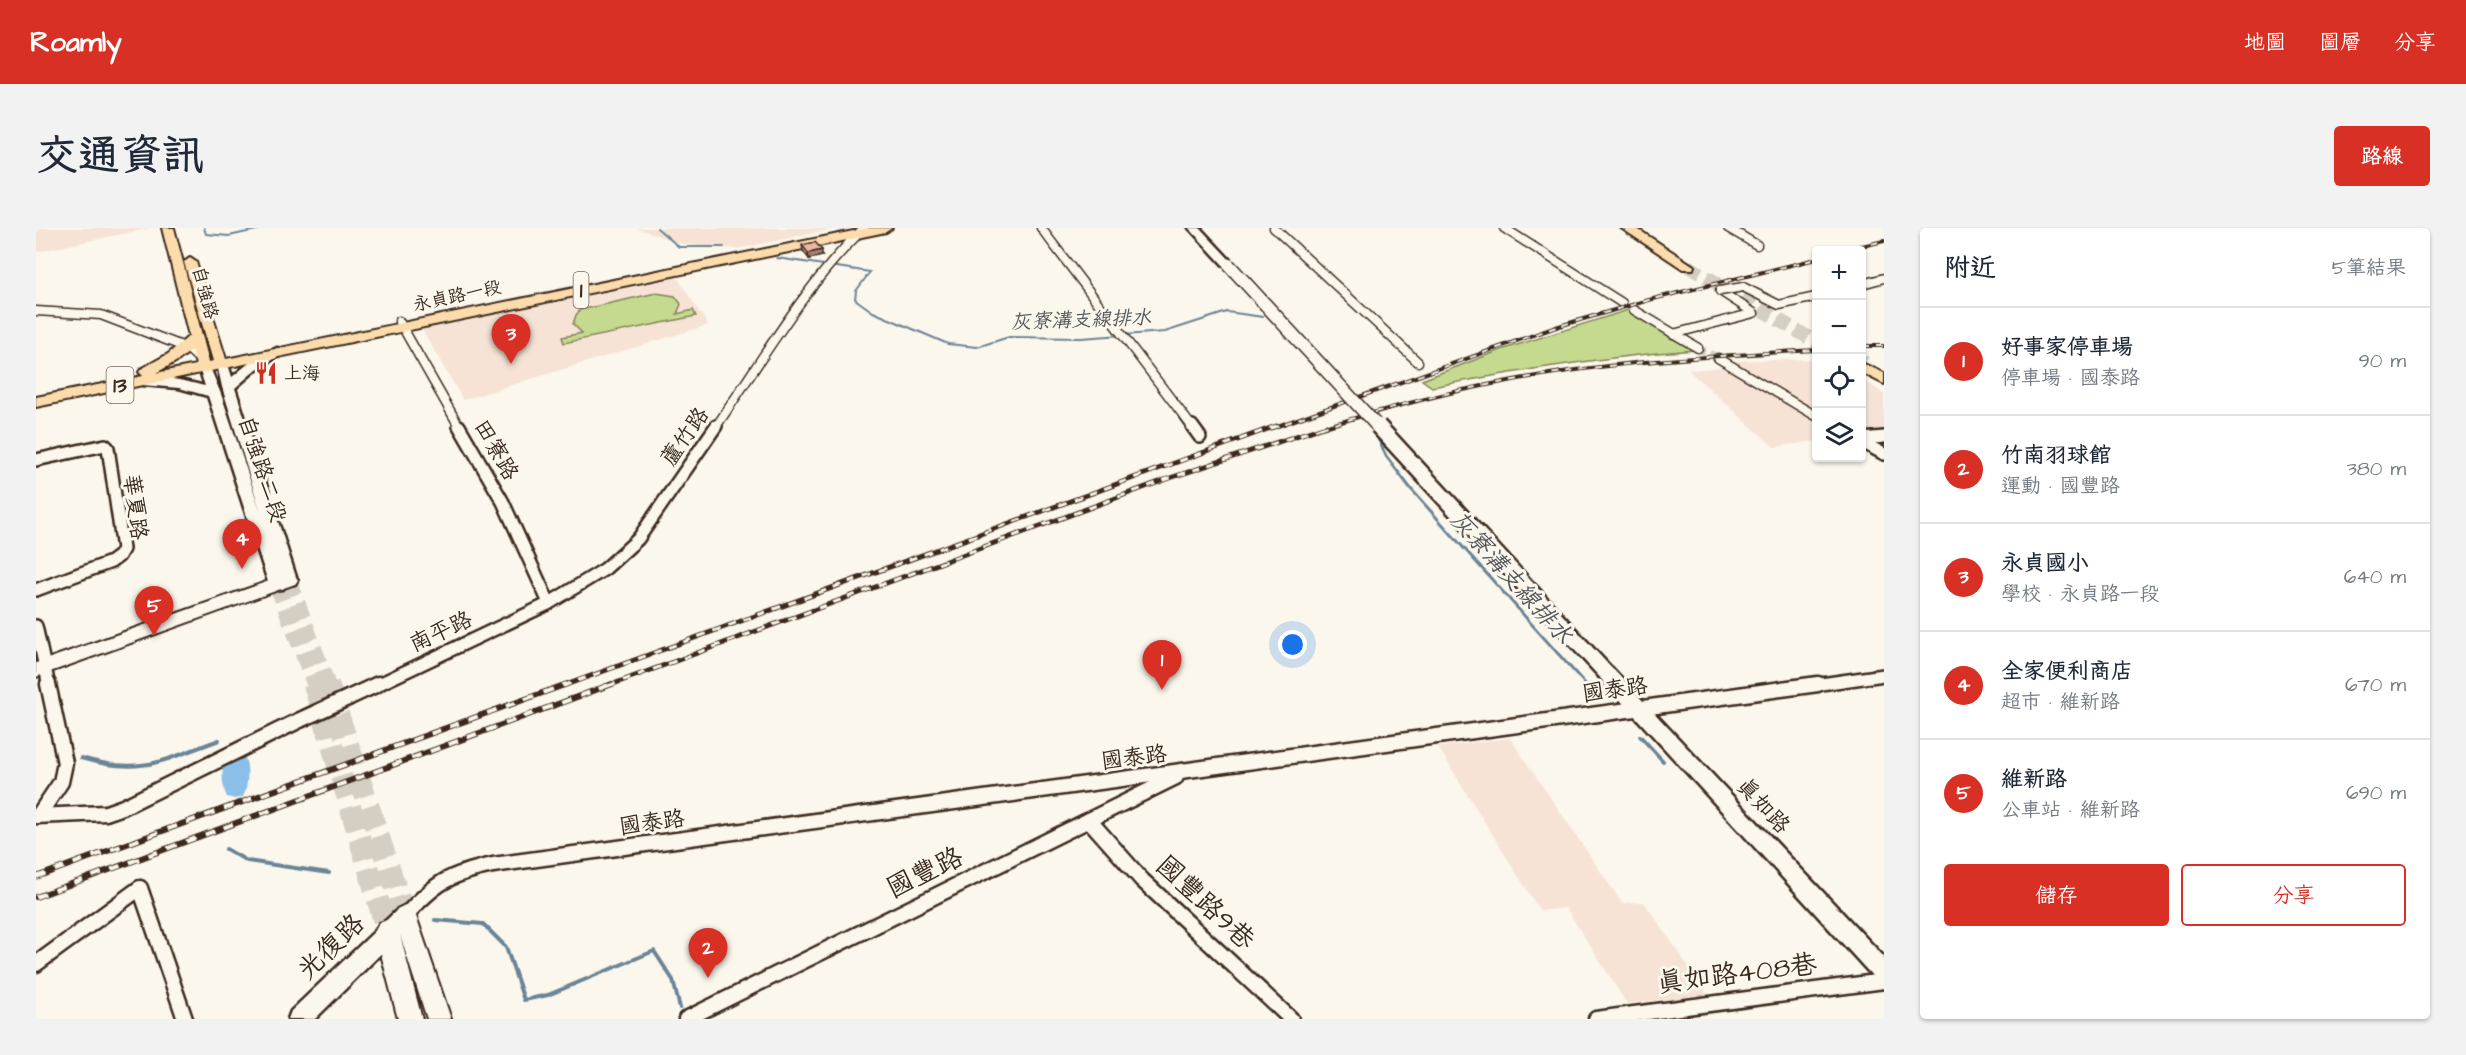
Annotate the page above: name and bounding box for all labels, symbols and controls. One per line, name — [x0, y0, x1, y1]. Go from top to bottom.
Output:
text: Roamly — [30, 23, 122, 62]
text: 地圖 — [2244, 28, 2286, 57]
text: 圖層 — [2319, 28, 2361, 57]
text: 分享 — [2394, 28, 2436, 57]
button: 路線 — [2334, 126, 2430, 186]
text: 交通資訊 — [36, 128, 204, 186]
map controls — [1812, 246, 1866, 462]
button: + — [1812, 246, 1866, 300]
text: 附近 — [1944, 250, 1996, 286]
text: 5筆結果 — [2332, 254, 2406, 282]
street label: 自強路 — [186, 264, 224, 322]
road number: 1 — [574, 272, 588, 308]
street label: 永貞路一段 — [410, 274, 504, 318]
button: − — [1812, 300, 1866, 354]
water label: 灰寮溝支線排水 — [1011, 304, 1152, 336]
pin: 3 — [492, 314, 530, 364]
text: 好事家停車場 — [2001, 332, 2133, 363]
text: 1 — [1962, 347, 1965, 375]
text: 90 m — [2358, 347, 2406, 375]
button: locate — [1812, 354, 1866, 408]
restaurant icon: 上海 — [253, 360, 279, 386]
place label: 上海 — [284, 361, 320, 386]
text: 停車場 · 國泰路 — [2001, 364, 2140, 392]
road number: 13 — [106, 367, 134, 403]
street label: 蘆竹路 — [653, 401, 717, 473]
button: layers — [1812, 408, 1866, 462]
street label: 自強路二段 — [230, 412, 294, 526]
street label: 田寮路 — [466, 414, 526, 486]
text: 竹南羽球館 — [2001, 440, 2111, 471]
text: 2 — [1958, 455, 1969, 483]
text: 380 m — [2347, 455, 2406, 483]
street label: 華夏路 — [116, 472, 154, 542]
text: 運動 · 國豐路 — [2001, 472, 2120, 500]
water label: 灰寮溝支線排水 — [1442, 504, 1581, 653]
pin: 4 — [222, 520, 262, 569]
text: 永貞國小 — [2001, 548, 2089, 579]
text: 3 — [1958, 563, 1969, 591]
text: 640 m — [2344, 563, 2406, 591]
text: 學校 · 永貞路一段 — [2001, 580, 2160, 608]
pin: 5 — [134, 586, 174, 636]
street label: 南平路 — [405, 604, 477, 660]
your location — [1278, 630, 1307, 659]
pin: 1 — [1142, 640, 1182, 690]
text: 全家便利商店 — [2001, 656, 2133, 687]
street label: 國泰路 — [1580, 670, 1650, 710]
text: 4 — [1957, 671, 1970, 699]
text: 670 m — [2345, 671, 2406, 699]
text: 超市 · 維新路 — [2001, 688, 2120, 716]
street label: 國泰路 — [1099, 739, 1169, 777]
text: 維新路 — [2001, 764, 2067, 795]
street label: 真如路 — [1729, 771, 1797, 841]
text: 5 — [1956, 779, 1971, 807]
text: 690 m — [2346, 779, 2406, 807]
text: 公車站 · 維新路 — [2001, 796, 2140, 824]
street label: 國泰路 — [617, 803, 687, 843]
street label: 國豐路 — [880, 838, 970, 908]
street label: 國豐路9巷 — [1147, 847, 1263, 959]
button: 儲存 — [1944, 864, 2169, 926]
button: 分享 — [2181, 864, 2406, 926]
street label: 光復路 — [289, 905, 373, 989]
pin: 2 — [688, 928, 728, 978]
street label: 真如路408巷 — [1655, 945, 1819, 1003]

